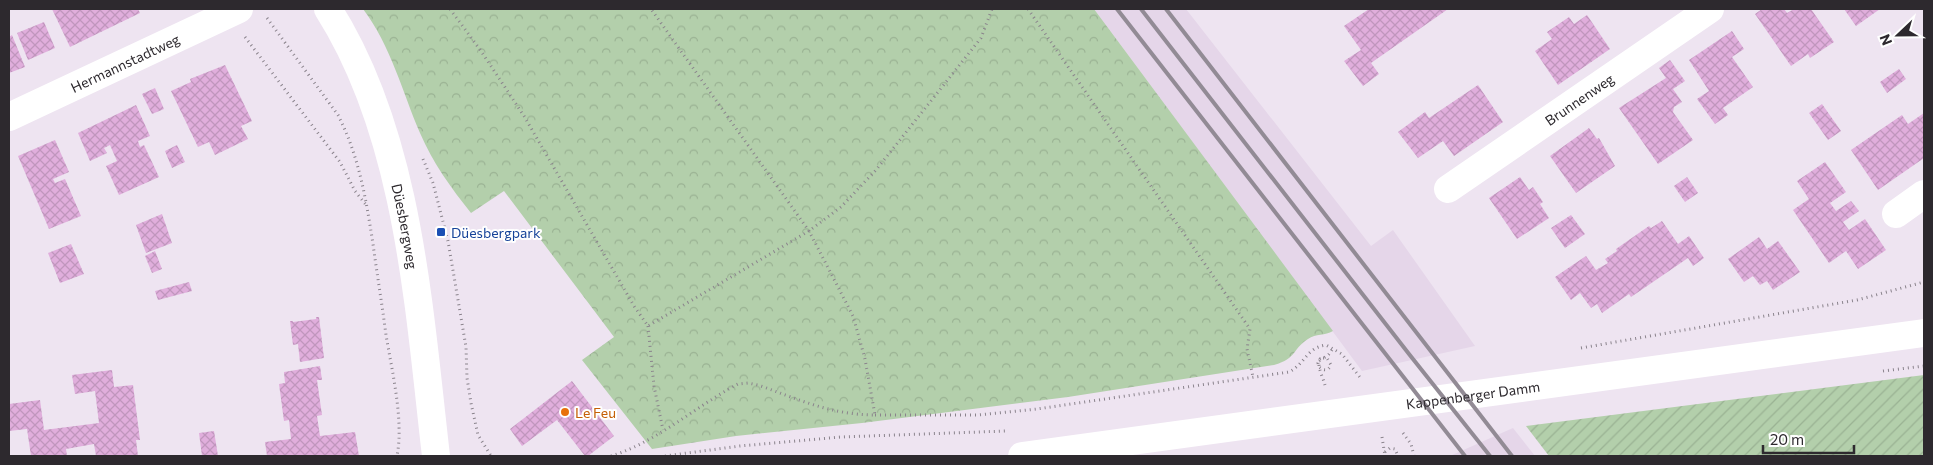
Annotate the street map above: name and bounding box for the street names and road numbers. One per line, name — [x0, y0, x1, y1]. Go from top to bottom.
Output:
street label: Hermannstadtweg — [68, 30, 182, 95]
street label: Brunnenweg — [1541, 69, 1617, 129]
street label: Düesbergweg — [389, 182, 422, 270]
street label: Kappenberger Damm — [1405, 377, 1541, 412]

